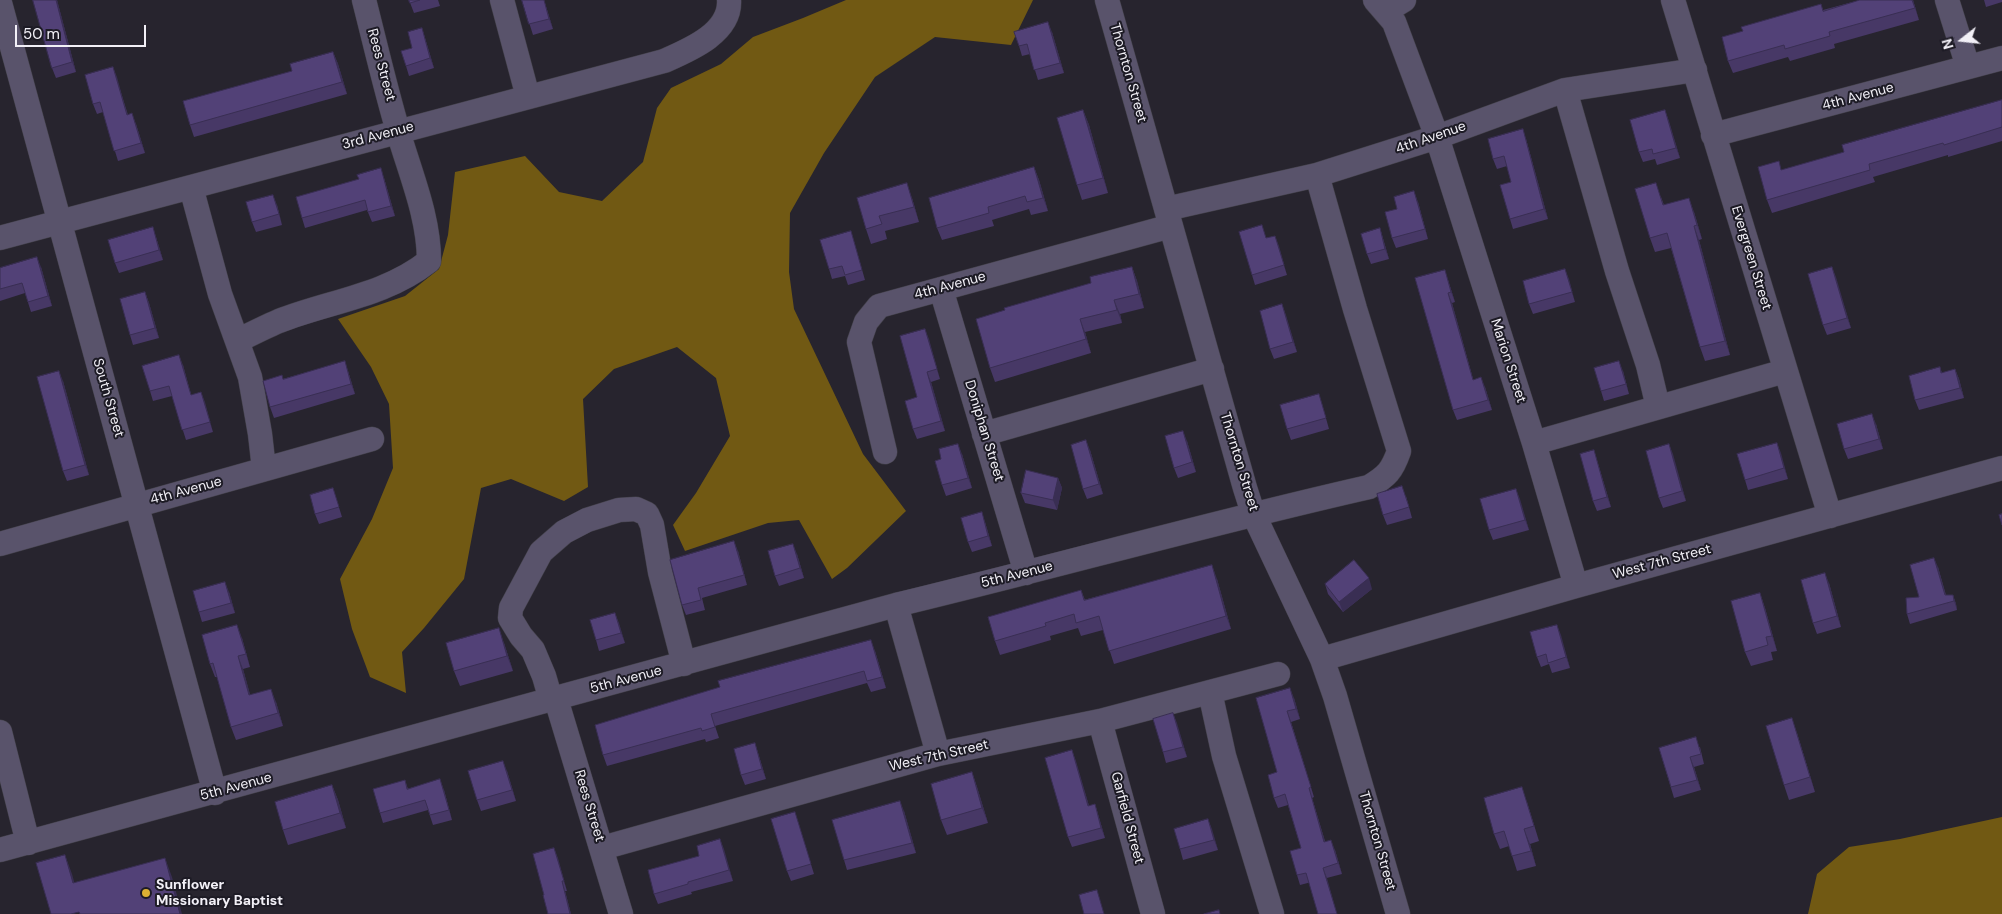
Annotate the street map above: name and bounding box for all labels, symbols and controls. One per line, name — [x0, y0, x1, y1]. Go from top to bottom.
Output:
scale bar — [18, 15, 149, 47]
north arrow — [1937, 15, 1987, 65]
street label: Thornton Street — [1106, 21, 1150, 125]
text: 50 m — [23, 24, 60, 44]
street label: Rees Street — [363, 27, 399, 103]
text: N — [1938, 37, 1958, 52]
street label: 4th Avenue — [1820, 79, 1896, 115]
street label: 3rd Avenue — [340, 118, 416, 154]
street label: 4th Avenue — [1394, 118, 1468, 158]
street label: Evergreen Street — [1727, 204, 1775, 312]
street label: 4th Avenue — [912, 268, 988, 304]
street label: Marion Street — [1486, 317, 1530, 405]
street label: South Street — [89, 357, 127, 439]
street label: Doniphan Street — [961, 378, 1007, 484]
street label: Thornton Street — [1216, 411, 1262, 513]
street label: 4th Avenue — [148, 473, 224, 509]
street label: West 7th Street — [1611, 541, 1713, 583]
street label: 5th Avenue — [979, 558, 1055, 592]
street label: 5th Avenue — [588, 662, 664, 698]
street label: West 7th Street — [888, 736, 990, 776]
street label: Rees Street — [570, 768, 608, 844]
street label: 5th Avenue — [198, 769, 274, 805]
street label: Garfield Street — [1107, 770, 1147, 866]
street label: Thornton Street — [1355, 789, 1399, 893]
place label: Sunflower Missionary Baptist — [156, 877, 283, 910]
marker: Sunflower Missionary Baptist — [140, 887, 152, 899]

